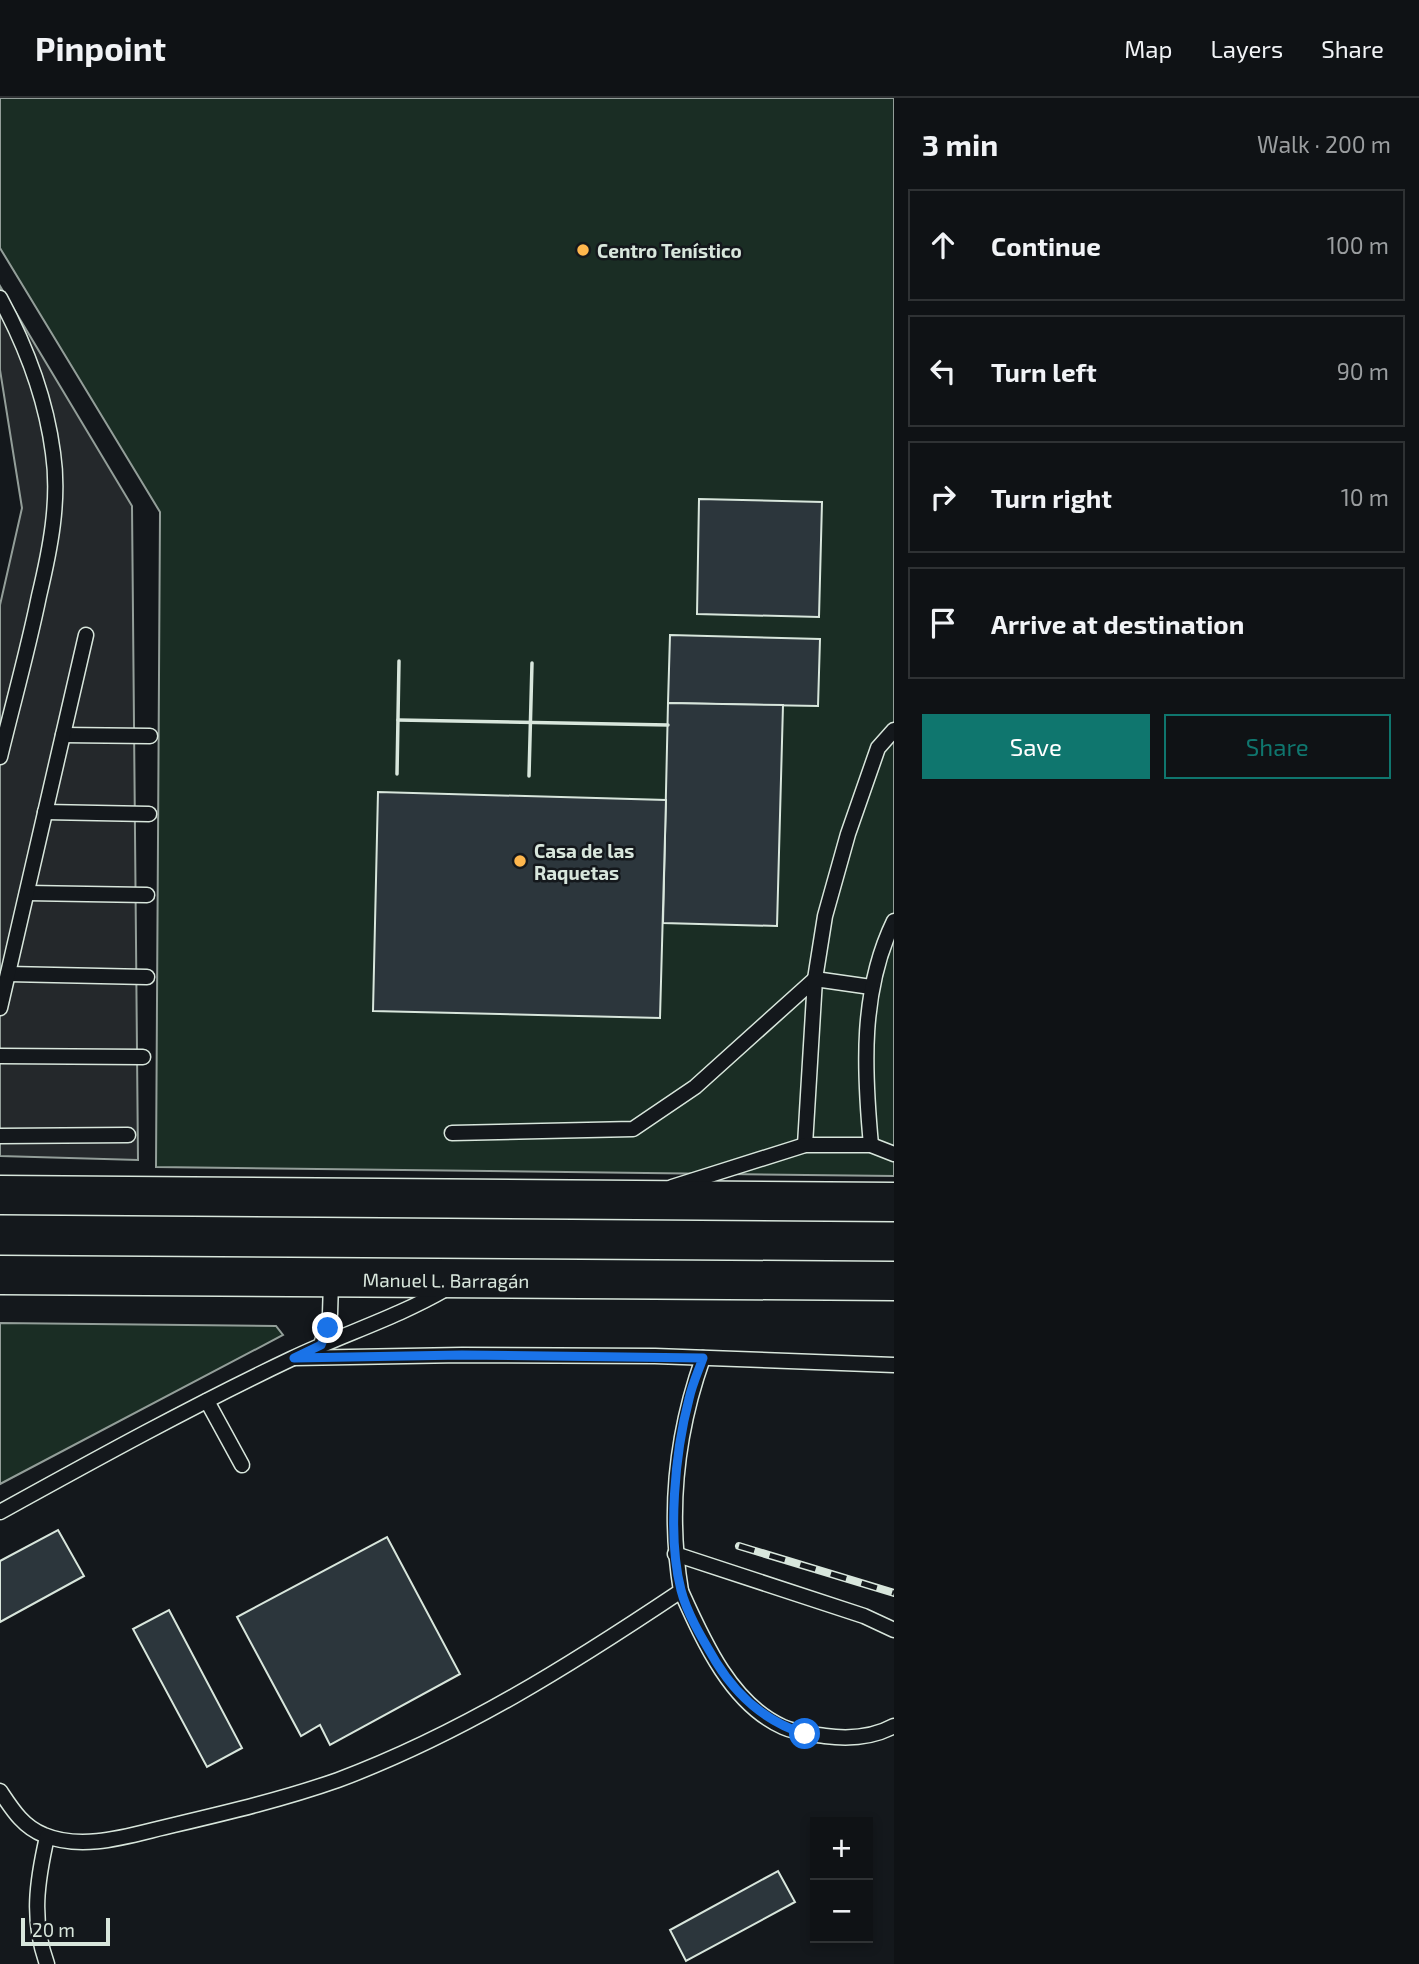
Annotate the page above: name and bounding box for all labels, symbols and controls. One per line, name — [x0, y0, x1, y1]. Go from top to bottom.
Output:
text: Pinpoint — [35, 28, 166, 68]
text: Map — [1124, 34, 1172, 63]
text: Layers — [1210, 34, 1283, 63]
text: Share — [1321, 34, 1384, 63]
text: 3 min — [922, 126, 998, 162]
text: Walk · 200 m — [1257, 130, 1391, 158]
icon: ahead — [924, 226, 962, 264]
text: Continue — [991, 230, 1101, 261]
text: 100 m — [1327, 231, 1389, 259]
place label: Centro Tenístico — [597, 239, 742, 262]
marker: Centro Tenístico — [575, 242, 591, 258]
icon: left — [924, 352, 962, 390]
text: Turn left — [991, 356, 1097, 387]
text: 90 m — [1337, 357, 1389, 385]
icon: right — [924, 478, 962, 516]
text: Turn right — [991, 482, 1112, 513]
text: 10 m — [1341, 483, 1389, 511]
icon: arrive — [924, 604, 962, 642]
text: Arrive at destination — [991, 608, 1244, 639]
button: Save — [922, 714, 1150, 779]
button: Share — [1164, 714, 1391, 779]
place label: Casa de las Raquetas — [534, 839, 634, 884]
marker: Casa de las Raquetas — [512, 853, 528, 869]
street label: Manuel L. Barragán — [362, 1267, 530, 1292]
route end — [312, 1312, 343, 1343]
route start — [789, 1718, 820, 1749]
map controls — [810, 1817, 873, 1943]
button: + — [810, 1817, 873, 1880]
button: − — [810, 1880, 873, 1943]
scale bar — [21, 1915, 110, 1947]
text: 20 m — [32, 1918, 75, 1941]

